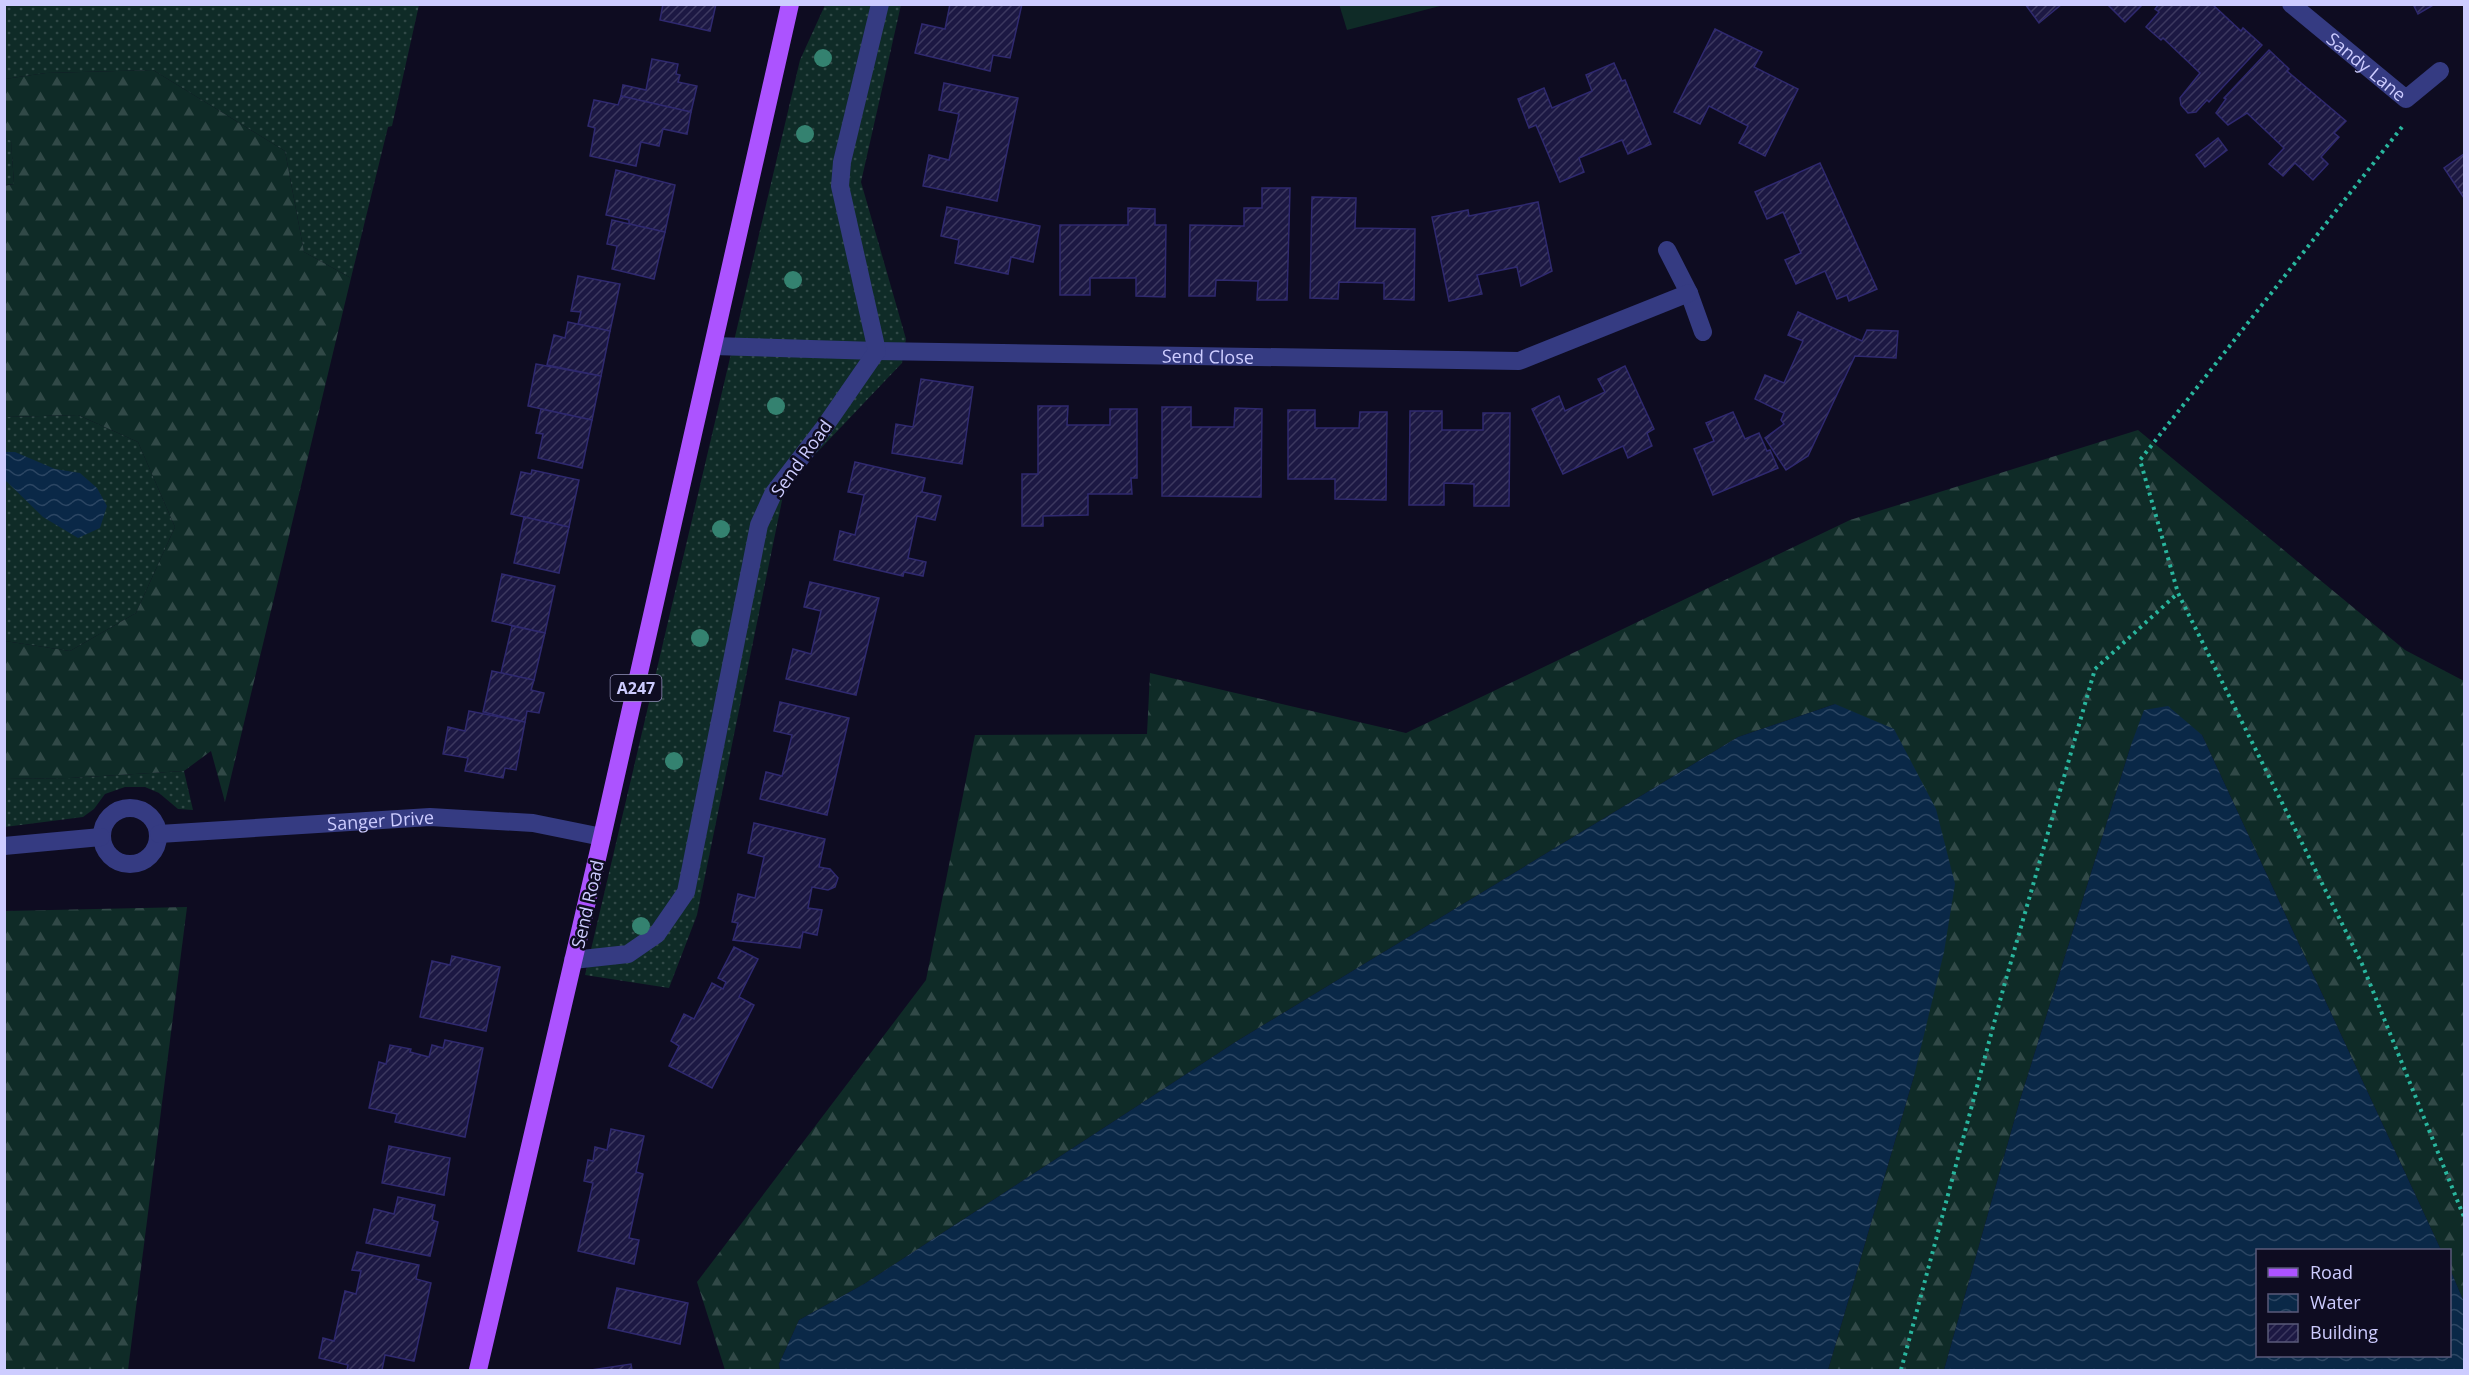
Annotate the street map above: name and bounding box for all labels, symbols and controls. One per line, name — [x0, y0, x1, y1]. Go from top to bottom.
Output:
street label: Sandy Lane — [2322, 27, 2411, 106]
street label: Send Close — [1162, 343, 1254, 369]
street label: Send Road — [765, 415, 837, 501]
road number: A247 — [610, 675, 662, 701]
street label: Sanger Drive — [326, 805, 435, 835]
street label: Send Road — [565, 858, 609, 950]
legend — [2256, 1249, 2451, 1357]
text: Road — [2310, 1260, 2353, 1284]
text: Water — [2310, 1290, 2361, 1314]
text: Building — [2310, 1320, 2378, 1344]

